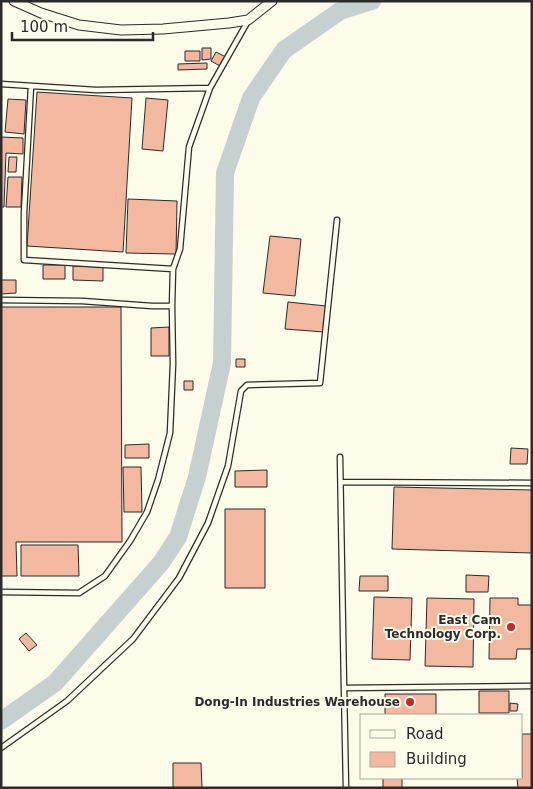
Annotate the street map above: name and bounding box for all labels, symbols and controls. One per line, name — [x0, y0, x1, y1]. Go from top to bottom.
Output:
scale bar — [12, 10, 154, 42]
text: 100 m — [20, 18, 68, 36]
place label: East Cam Technology Corp. — [385, 613, 501, 641]
marker: East Cam Technology Corp. — [505, 621, 517, 633]
place label: Dong-In Industries Warehouse — [194, 695, 400, 709]
marker: Dong-In Industries Warehouse — [404, 696, 416, 708]
legend — [360, 714, 523, 779]
text: Road — [406, 725, 444, 743]
text: Building — [406, 750, 467, 768]

